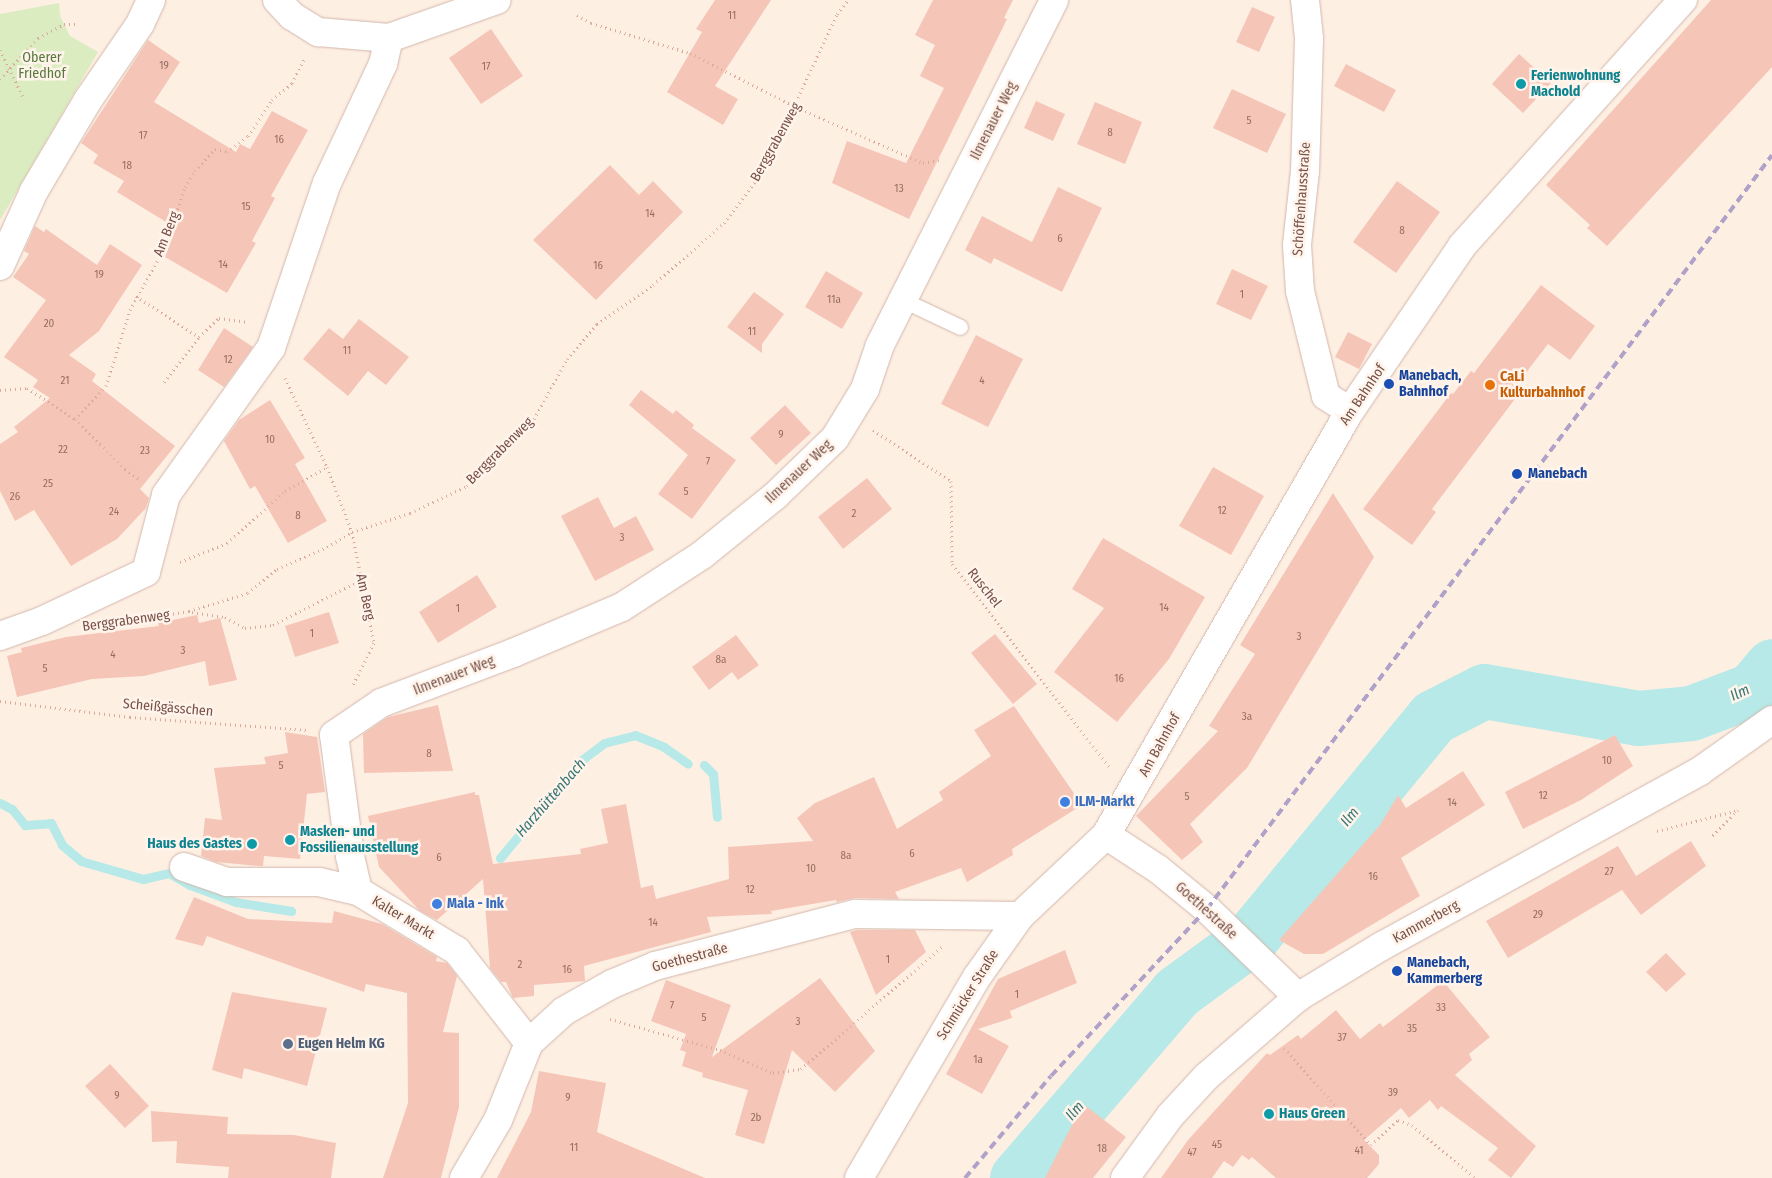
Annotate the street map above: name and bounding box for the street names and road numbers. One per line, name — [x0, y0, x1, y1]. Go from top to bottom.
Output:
street label: Ilmenauer Weg — [967, 79, 1021, 163]
street label: Berggrabenweg — [747, 99, 805, 185]
street label: Schöffenhausstraße — [1290, 142, 1314, 256]
street label: Am Berg — [150, 209, 184, 259]
street label: Am Bahnhof — [1337, 361, 1389, 429]
street label: Berggrabenweg — [463, 414, 537, 488]
street label: Ilmenauer Weg — [762, 437, 836, 507]
street label: Ruschel — [964, 565, 1004, 611]
street label: Am Berg — [352, 572, 378, 622]
street label: Berggrabenweg — [81, 607, 171, 635]
street label: Ilmenauer Weg — [411, 653, 497, 699]
street label: Scheißgässchen — [122, 696, 214, 720]
street label: Am Bahnhof — [1136, 710, 1184, 780]
street label: Goethestraße — [1172, 879, 1240, 943]
street label: Kalter Markt — [369, 893, 437, 943]
street label: Kammerberg — [1390, 897, 1462, 947]
street label: Goethestraße — [650, 940, 730, 976]
street label: Schmücker Straße — [934, 947, 1002, 1043]

